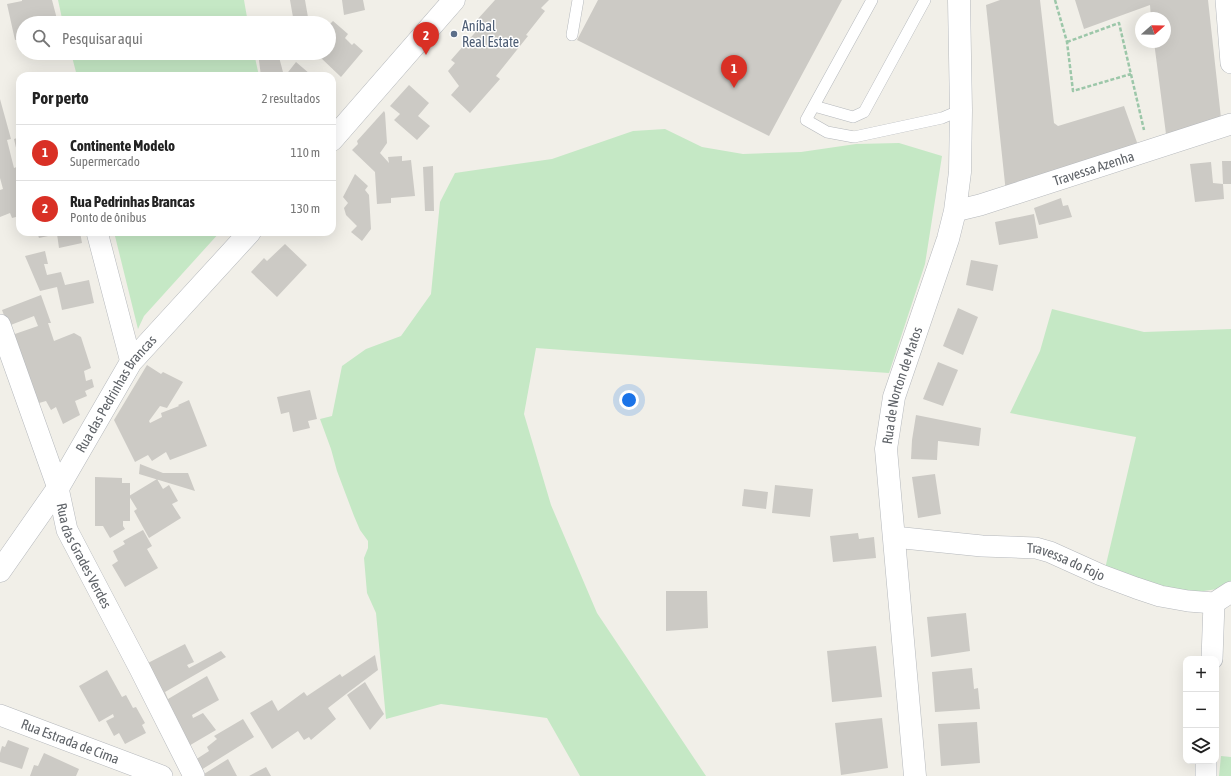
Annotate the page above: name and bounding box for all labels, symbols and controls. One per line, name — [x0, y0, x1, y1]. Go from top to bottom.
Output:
north arrow — [1135, 12, 1171, 48]
search box — [16, 16, 336, 60]
place label: Aníbal Real Estate — [462, 18, 519, 50]
pin: 2 — [413, 22, 439, 55]
icon: search — [30, 27, 52, 49]
marker: Aníbal Real Estate — [449, 29, 459, 39]
text: Pesquisar aqui — [62, 30, 143, 47]
pin: 1 — [721, 55, 747, 88]
text: Por perto — [32, 88, 89, 108]
text: 2 resultados — [261, 91, 320, 106]
text: Continente Modelo — [70, 137, 175, 154]
text: 1 — [42, 145, 48, 160]
text: 110 m — [291, 145, 320, 160]
street label: Travessa Azenha — [1051, 148, 1136, 189]
text: Supermercado — [70, 154, 140, 169]
text: Rua Pedrinhas Brancas — [70, 193, 195, 210]
text: 2 — [42, 201, 48, 216]
text: 130 m — [291, 201, 320, 216]
text: Ponto de ônibus — [70, 210, 146, 225]
street label: Rua de Norton de Matos — [879, 324, 925, 445]
street label: Rua das Pedrinhas Brancas — [72, 332, 160, 455]
your location — [619, 390, 639, 410]
street label: Rua das Grades Verdes — [53, 502, 115, 611]
street label: Travessa do Fojo — [1027, 540, 1107, 584]
map controls — [1183, 656, 1219, 764]
button: + — [1183, 656, 1219, 692]
button: − — [1183, 692, 1219, 728]
street label: Rua Estrada de Cima — [19, 716, 122, 767]
button: layers — [1183, 728, 1219, 764]

